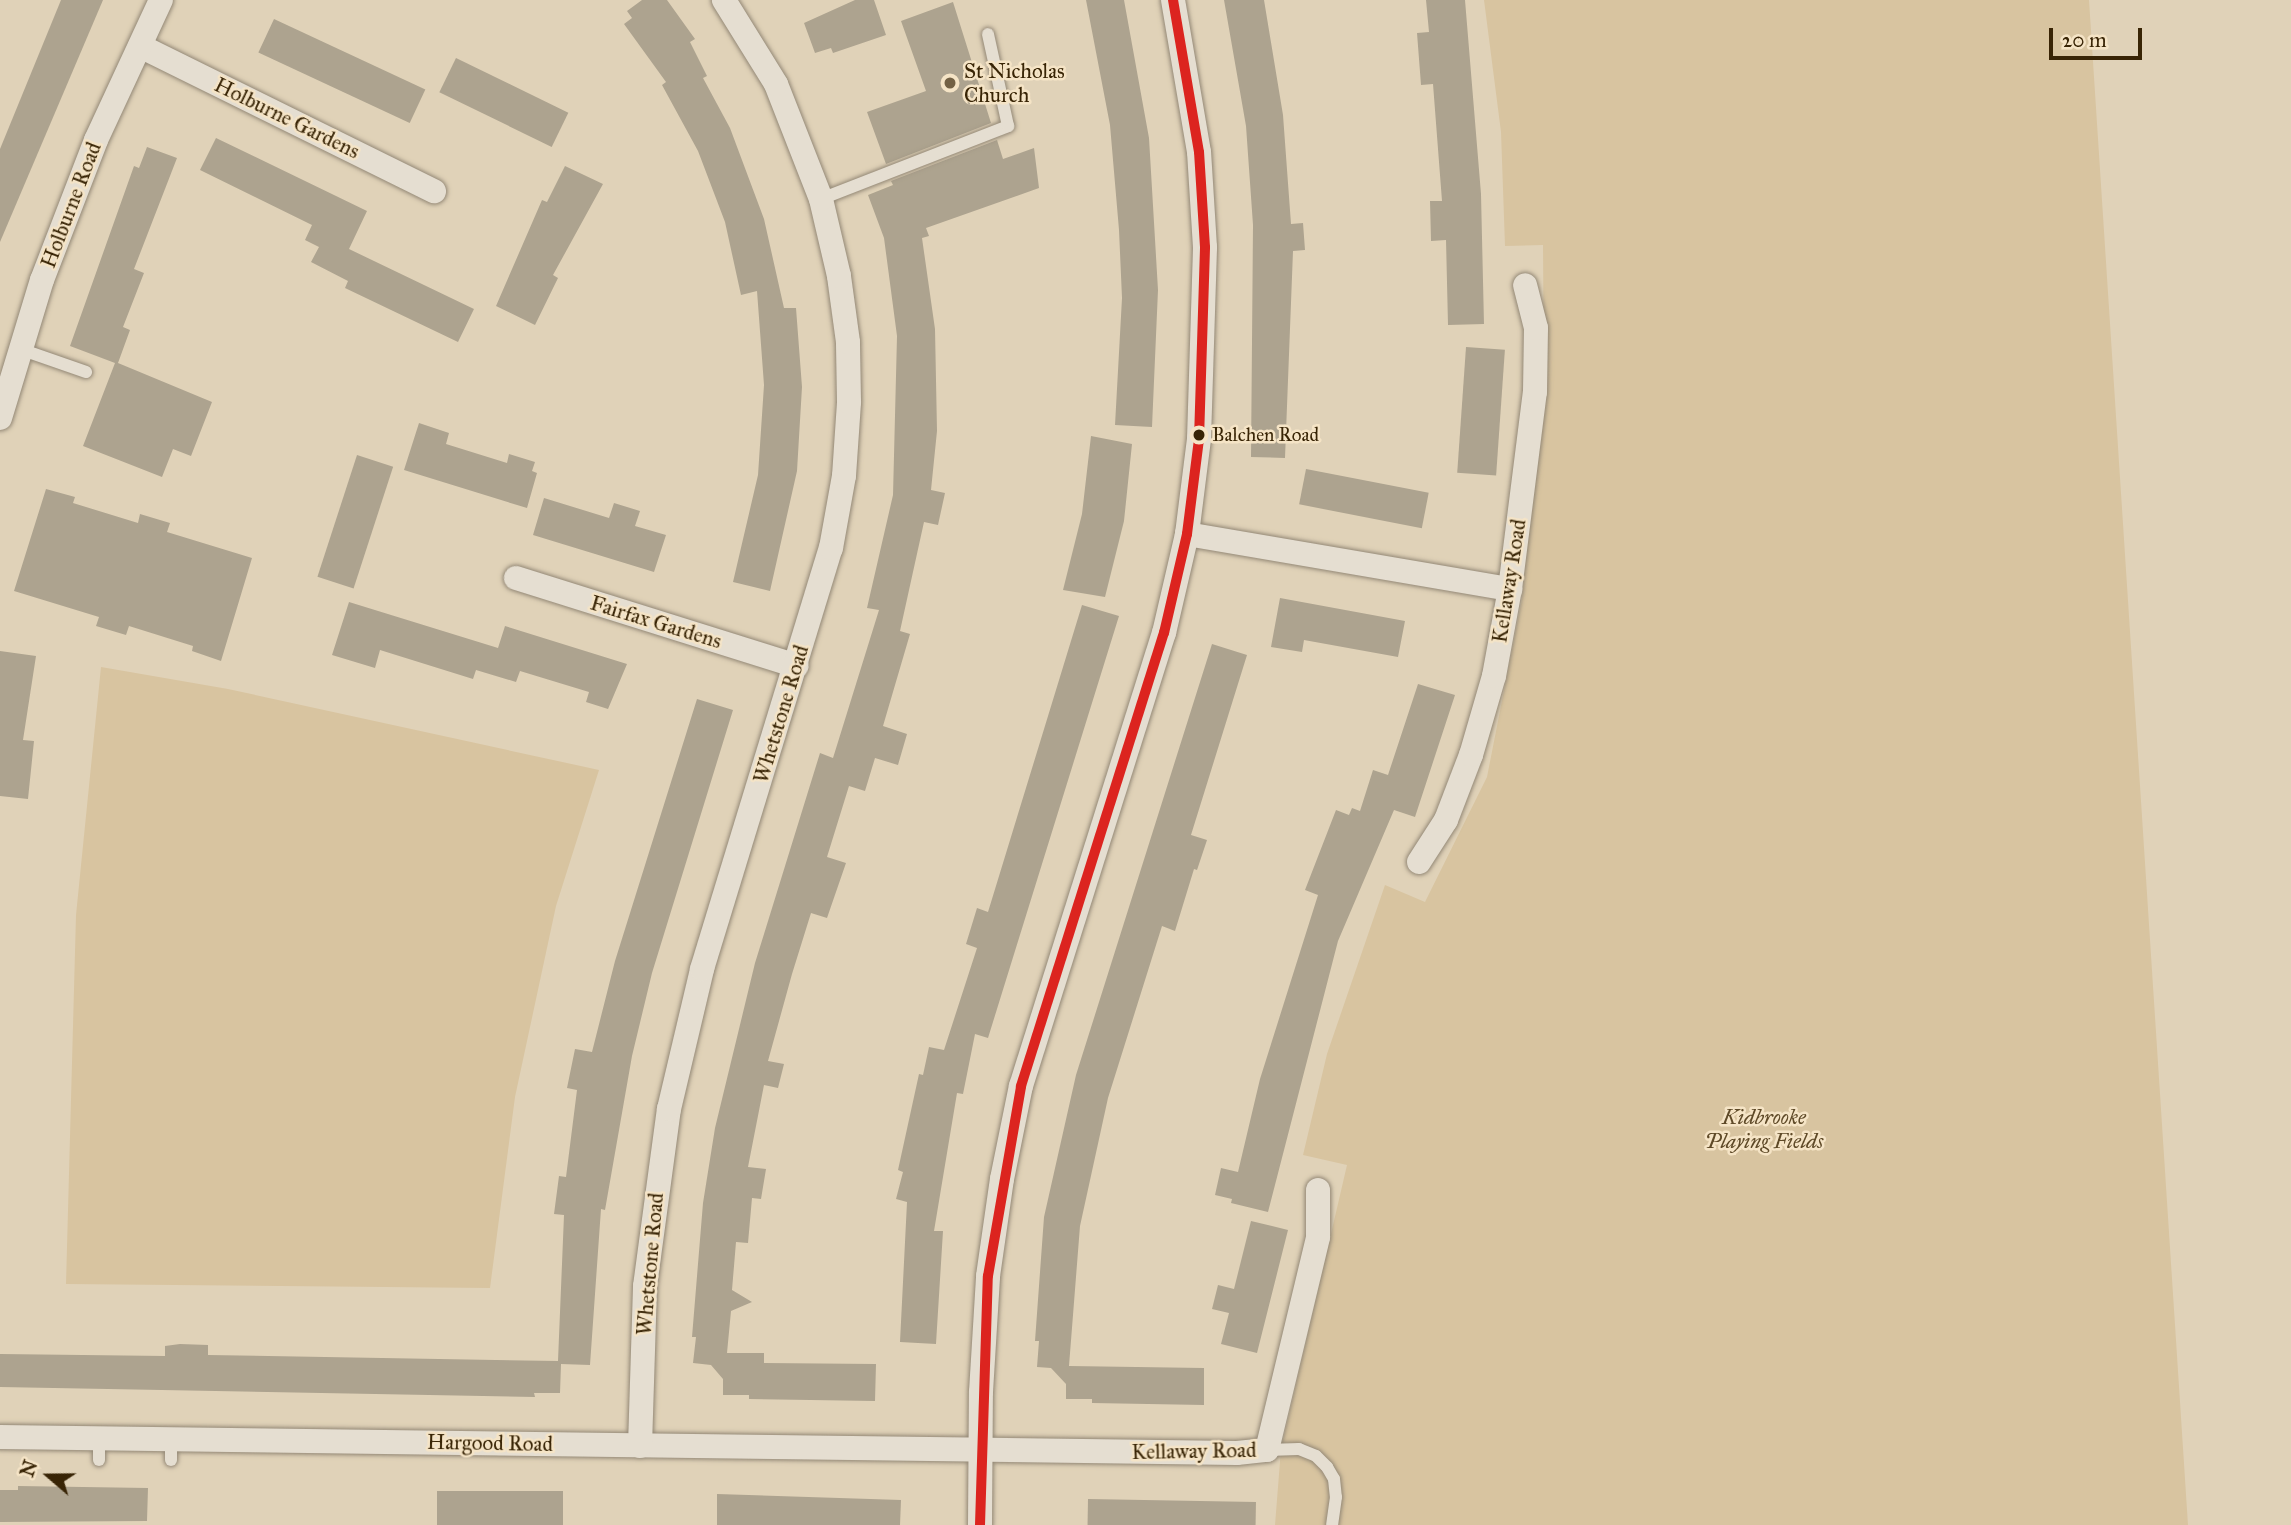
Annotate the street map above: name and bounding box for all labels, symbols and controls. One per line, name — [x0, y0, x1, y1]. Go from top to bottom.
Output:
scale bar — [2053, 14, 2146, 58]
text: 20 m — [2062, 27, 2107, 53]
place label: St Nicholas Church — [964, 58, 1065, 108]
street label: Holburne Gardens — [210, 72, 364, 164]
marker: St Nicholas Church — [942, 75, 958, 91]
street label: Holburne Road — [35, 138, 107, 272]
place label: Balchen Road — [1212, 424, 1319, 446]
marker: Balchen Road — [1192, 428, 1206, 442]
street label: Kellaway Road — [1487, 517, 1531, 645]
street label: Fairfax Gardens — [587, 590, 725, 654]
street label: Whetstone Road — [748, 642, 814, 786]
park label: Kidbrooke Playing Fields — [1705, 1104, 1823, 1154]
street label: Whetstone Road — [631, 1192, 669, 1336]
street label: Hargood Road — [427, 1429, 553, 1457]
street label: Kellaway Road — [1131, 1437, 1257, 1465]
north arrow — [14, 1441, 84, 1511]
text: N — [15, 1457, 42, 1480]

